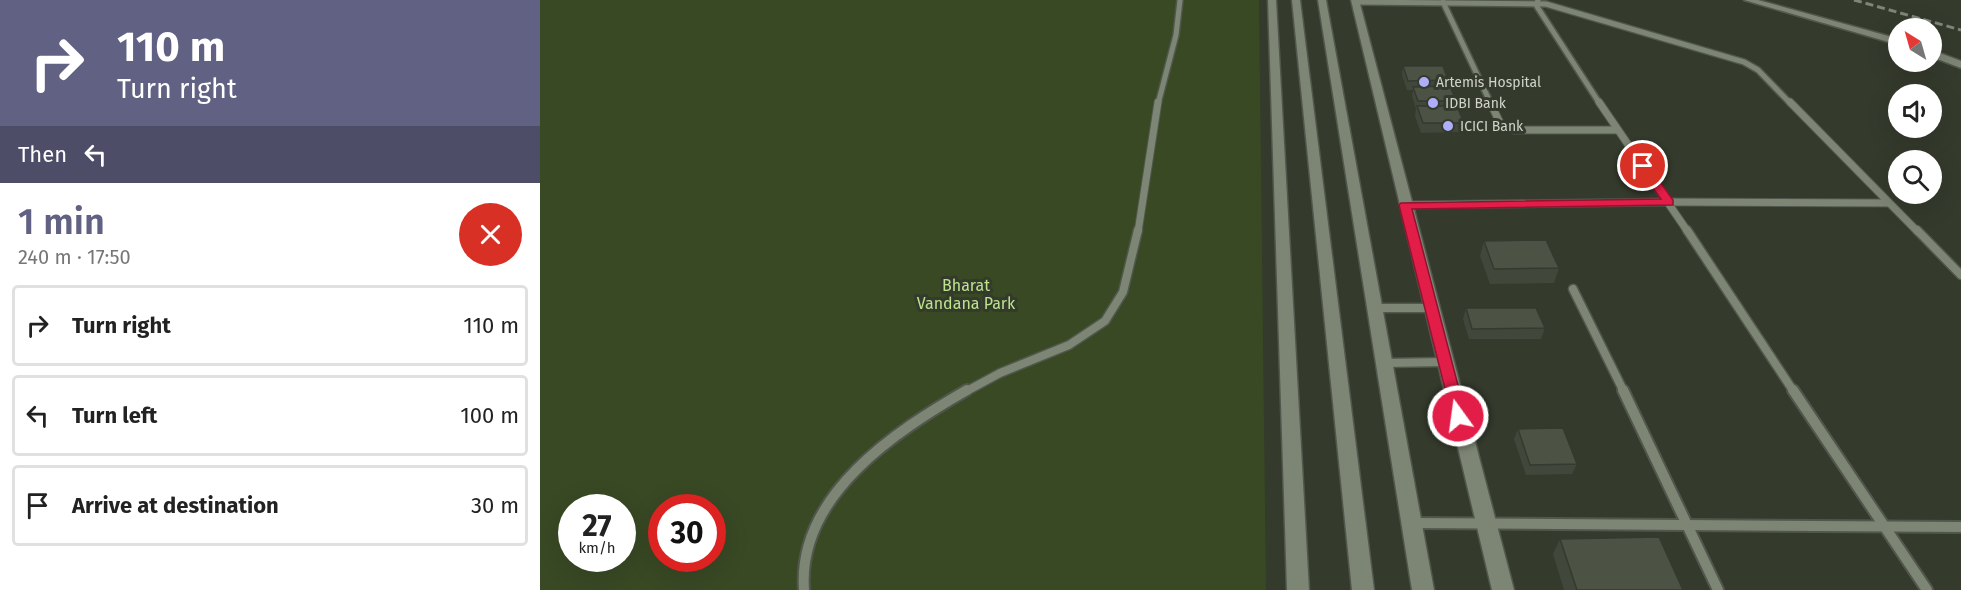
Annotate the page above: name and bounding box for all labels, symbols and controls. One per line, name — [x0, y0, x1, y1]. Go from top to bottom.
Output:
north arrow — [1888, 18, 1942, 72]
map controls — [1888, 18, 1942, 204]
text: 110 m — [117, 22, 225, 72]
icon: right — [18, 24, 96, 102]
text: Turn right — [117, 73, 237, 105]
place label: Artemis Hospital — [1436, 74, 1541, 91]
marker: Artemis Hospital — [1417, 75, 1431, 89]
button: sound — [1888, 84, 1942, 138]
place label: IDBI Bank — [1445, 95, 1507, 112]
marker: IDBI Bank — [1426, 96, 1440, 110]
place label: ICICI Bank — [1460, 118, 1524, 135]
marker: ICICI Bank — [1441, 119, 1455, 133]
icon: left — [79, 138, 112, 171]
pin — [1617, 140, 1668, 191]
text: Then — [18, 141, 67, 168]
icon: arrive — [1626, 149, 1659, 182]
button: search — [1888, 150, 1942, 204]
text: 1 min — [18, 200, 105, 244]
button: close — [459, 203, 522, 266]
text: 240 m · 17:50 — [18, 245, 131, 269]
park label: Bharat Vandana Park — [917, 276, 1016, 313]
icon: right — [21, 309, 54, 342]
text: Turn right — [72, 312, 171, 339]
text: 110 m — [463, 312, 519, 339]
position arrow — [1426, 384, 1490, 448]
icon: left — [21, 399, 54, 432]
text: Turn left — [72, 402, 157, 429]
text: 100 m — [460, 402, 519, 429]
icon: arrive — [21, 489, 54, 522]
text: Arrive at destination — [72, 492, 279, 519]
text: 30 m — [471, 492, 519, 519]
speed limit sign: 30 — [648, 494, 726, 572]
text: 27 — [582, 508, 612, 544]
text: km/h — [578, 539, 616, 557]

